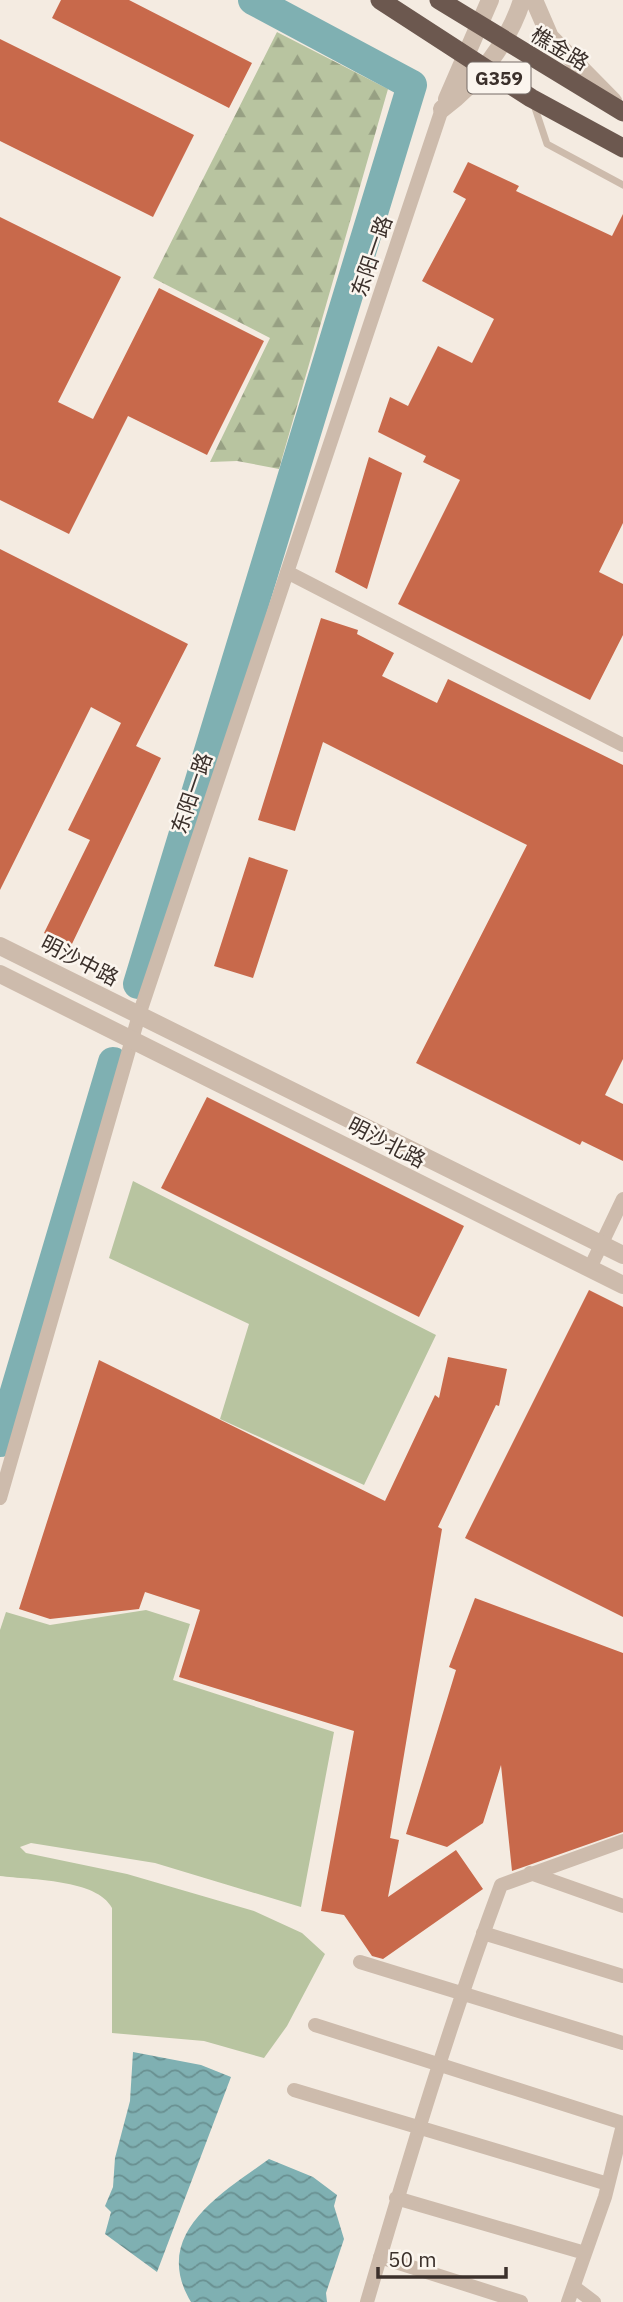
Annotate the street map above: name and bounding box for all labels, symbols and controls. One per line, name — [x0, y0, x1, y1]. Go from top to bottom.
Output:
street label: 樵金路 — [526, 20, 594, 76]
road number: G359 — [468, 62, 530, 94]
street label: 东阳一路 — [344, 212, 398, 300]
street label: 东阳一路 — [164, 749, 218, 837]
street label: 明沙中路 — [36, 928, 124, 992]
street label: 明沙北路 — [343, 1110, 431, 1174]
scale bar — [378, 2236, 506, 2280]
text: 50 m — [388, 2245, 437, 2273]

